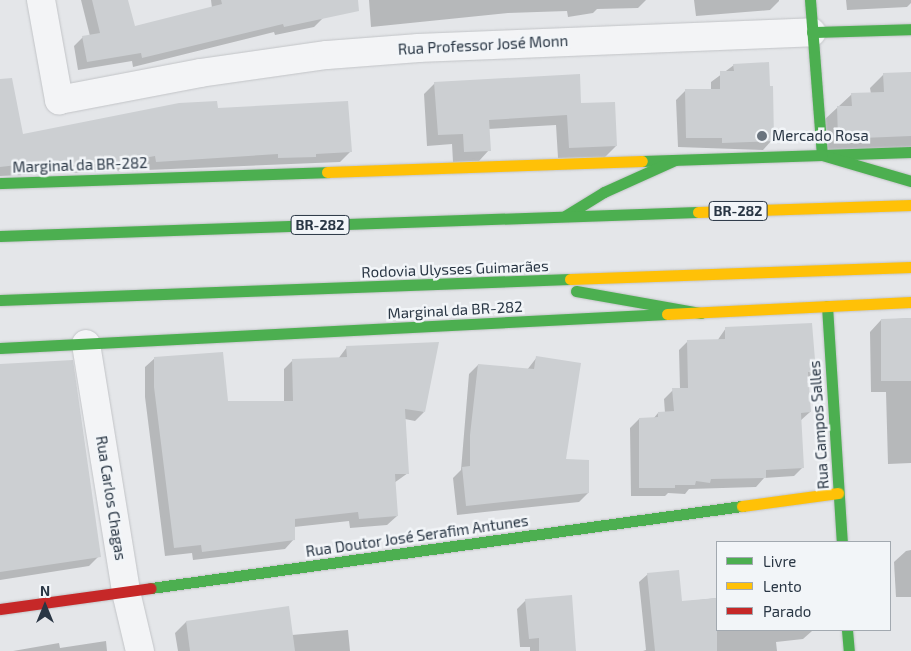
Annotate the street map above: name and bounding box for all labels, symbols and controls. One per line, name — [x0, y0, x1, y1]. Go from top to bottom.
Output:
street label: Rua Professor José Monn — [397, 32, 569, 58]
place label: Mercado Rosa — [772, 127, 869, 145]
marker: Mercado Rosa — [756, 130, 768, 142]
street label: Marginal da BR-282 — [12, 154, 148, 176]
road number: BR-282 — [708, 200, 768, 222]
road number: BR-282 — [290, 214, 350, 236]
street label: Rodovia Ulysses Guimarães — [361, 257, 549, 281]
street label: Marginal da BR-282 — [387, 297, 523, 323]
street label: Rua Campos Salles — [806, 360, 832, 490]
street label: Rua Carlos Chagas — [92, 434, 130, 562]
street label: Rua Doutor José Serafim Antunes — [304, 511, 530, 561]
legend — [716, 541, 891, 631]
text: Livre — [763, 552, 796, 570]
text: Lento — [763, 577, 802, 595]
north arrow — [20, 581, 70, 631]
text: N — [40, 582, 50, 599]
text: Parado — [763, 602, 811, 620]

